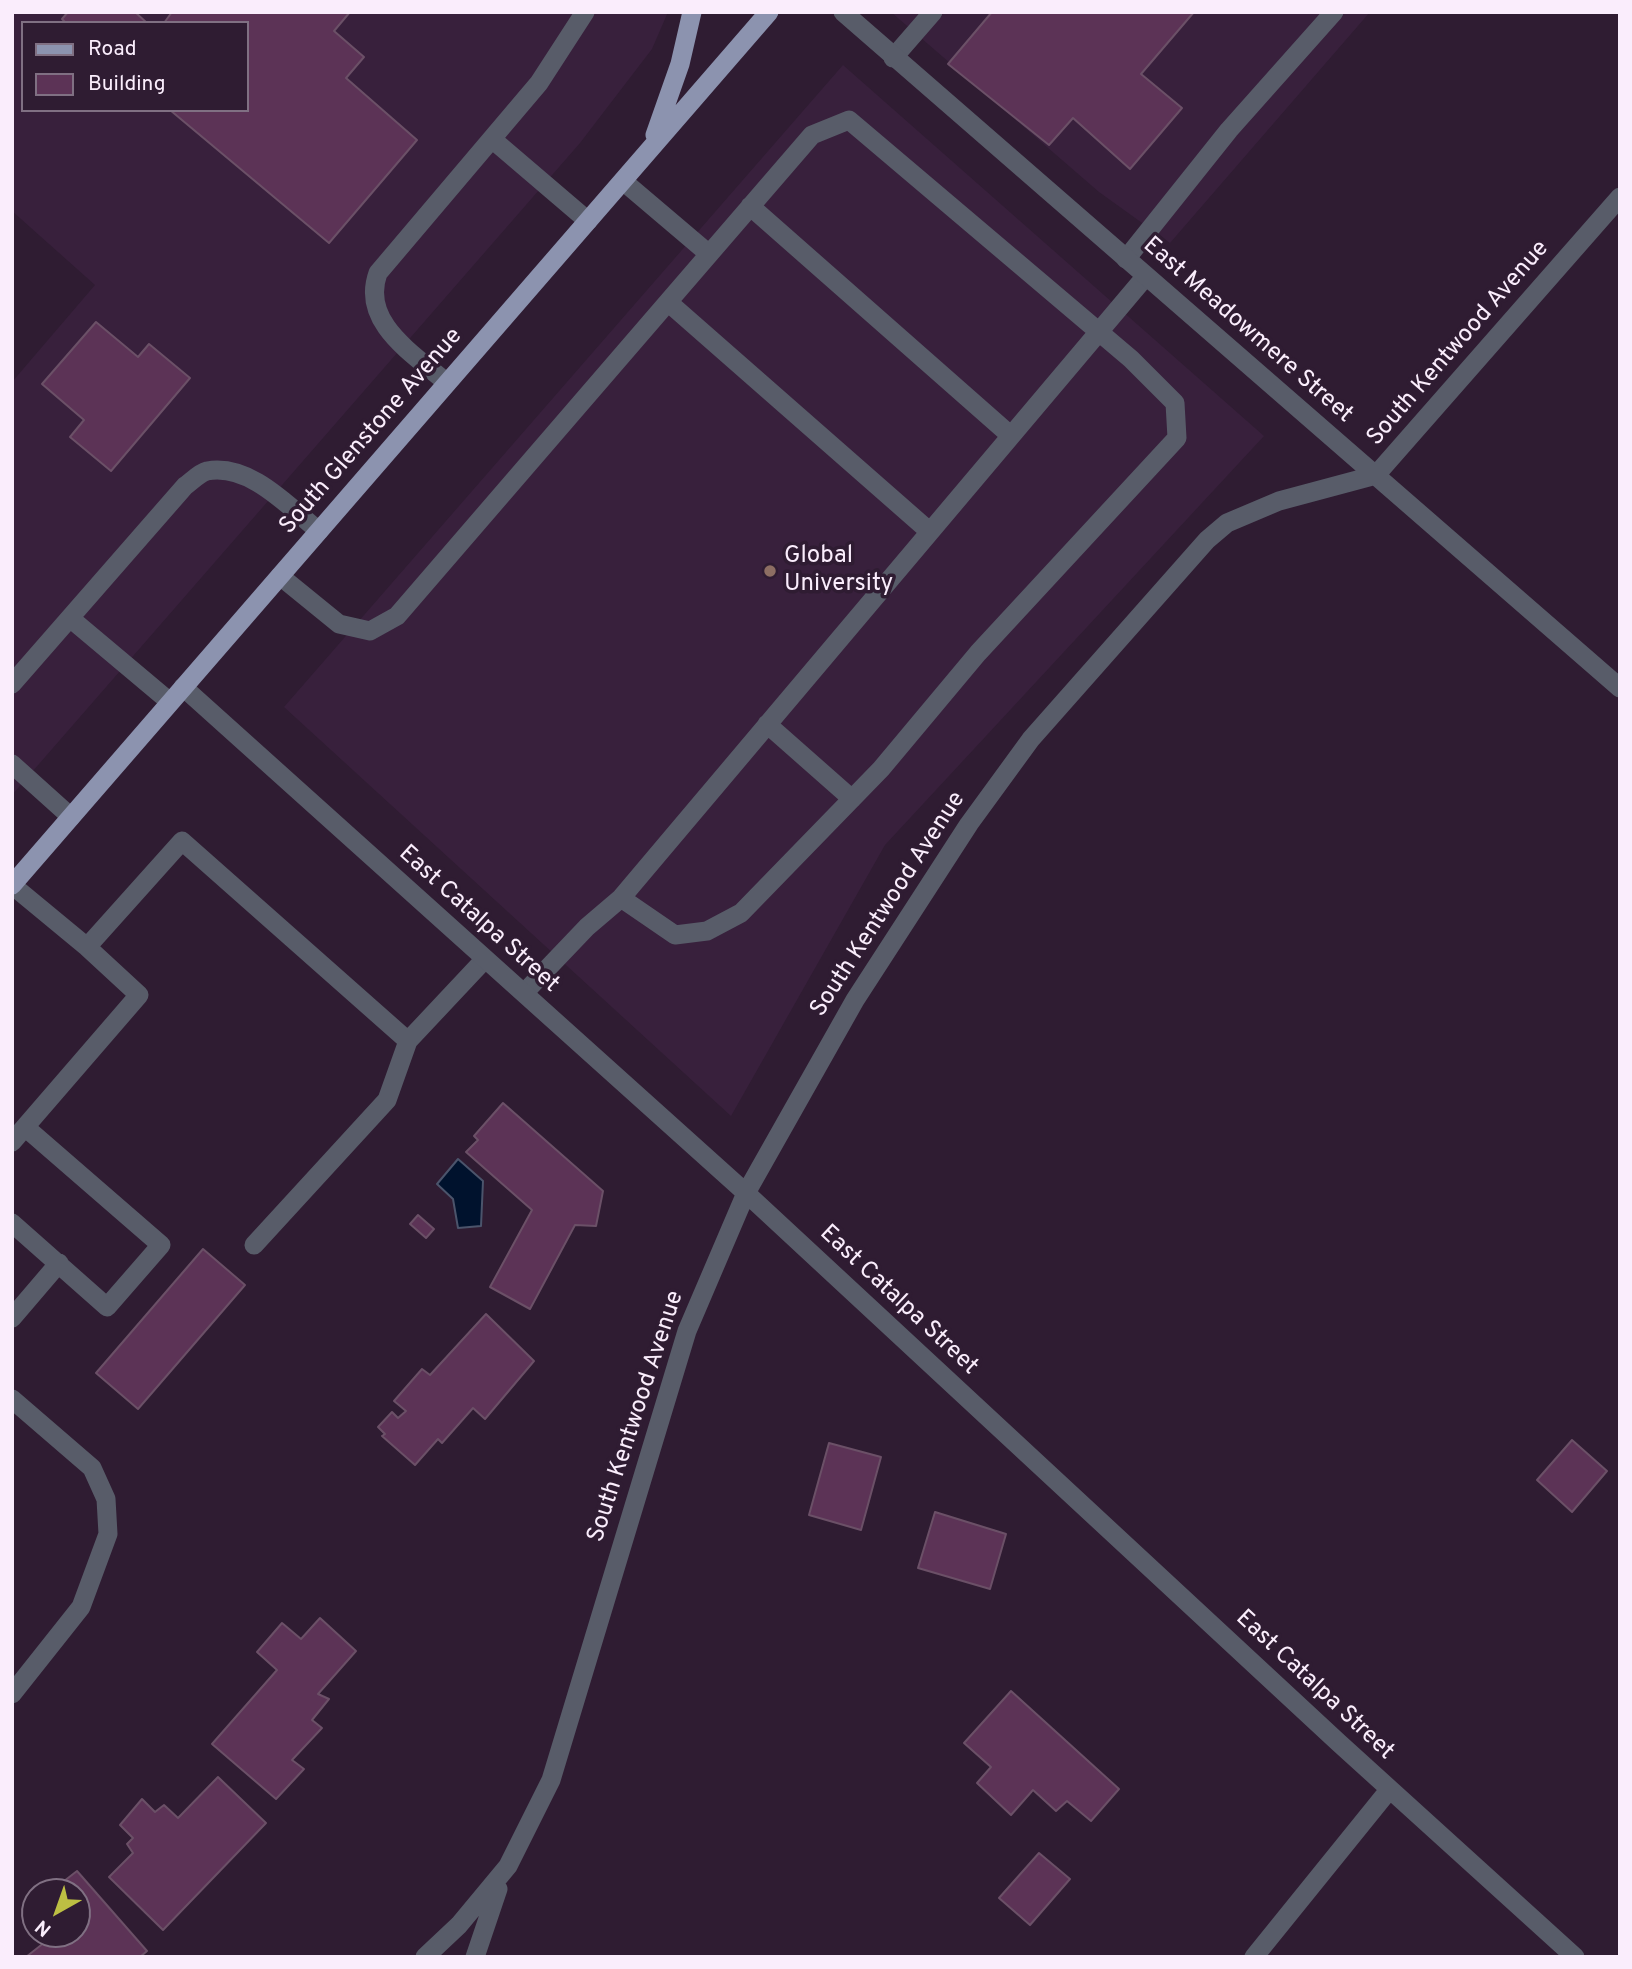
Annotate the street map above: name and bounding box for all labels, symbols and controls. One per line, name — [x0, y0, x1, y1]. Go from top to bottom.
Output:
legend — [21, 21, 248, 112]
text: Road — [88, 36, 137, 63]
text: Building — [88, 71, 166, 98]
street label: East Meadowmere Street — [1136, 232, 1358, 430]
street label: South Kentwood Avenue — [1362, 235, 1556, 453]
street label: South Glenstone Avenue — [275, 323, 469, 541]
place label: Global University — [784, 543, 893, 599]
marker: Global University — [762, 563, 778, 579]
street label: South Kentwood Avenue — [805, 787, 973, 1023]
street label: East Catalpa Street — [392, 840, 564, 1000]
street label: East Catalpa Street — [813, 1220, 983, 1382]
street label: South Kentwood Avenue — [583, 1288, 691, 1546]
street label: East Catalpa Street — [1229, 1605, 1399, 1767]
north arrow — [21, 1878, 91, 1948]
text: N — [31, 1914, 57, 1941]

